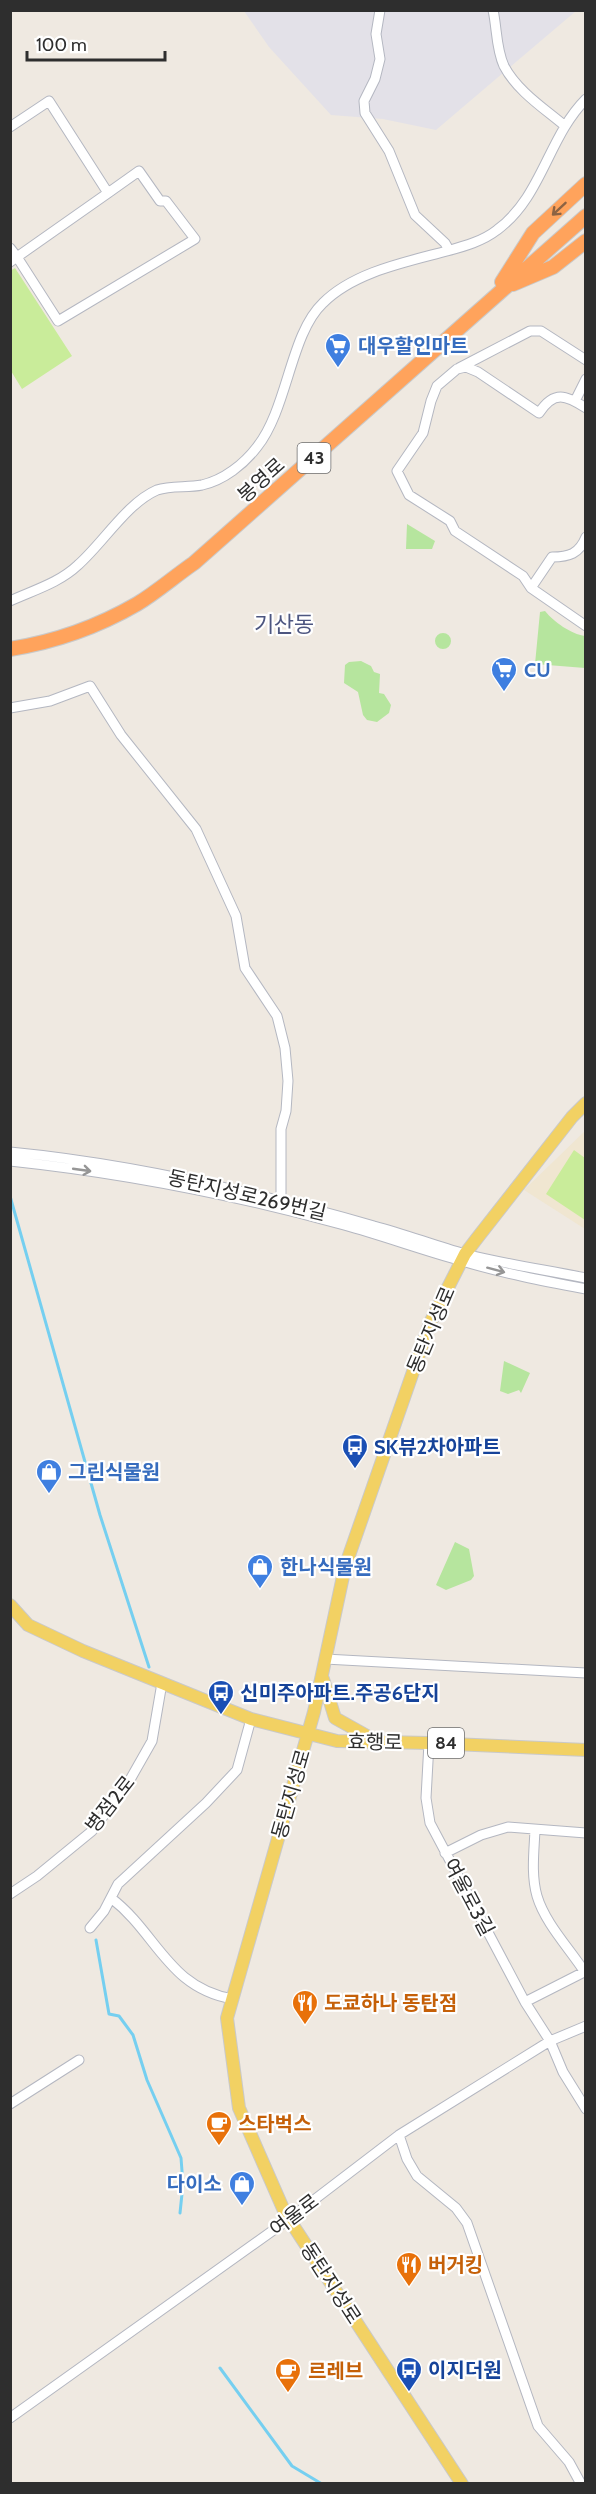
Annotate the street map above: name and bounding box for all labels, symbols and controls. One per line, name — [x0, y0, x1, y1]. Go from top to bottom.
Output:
scale bar — [27, 24, 165, 62]
text: 100 m — [36, 34, 87, 56]
one-way arrow — [552, 202, 567, 216]
supermarket icon: 대우할인마트 — [323, 331, 353, 369]
place label: 대우할인마트 — [358, 334, 468, 358]
road number: 43 — [298, 443, 330, 473]
street label: 봉영로 — [232, 453, 290, 507]
district label: 기산동 — [254, 611, 314, 638]
supermarket icon: CU — [489, 655, 519, 693]
place label: CU — [524, 658, 551, 682]
one-way arrow — [72, 1165, 92, 1176]
street label: 동탄지성로269번길 — [165, 1165, 329, 1225]
one-way arrow — [486, 1265, 505, 1276]
street label: 동탄지성로 — [402, 1283, 460, 1377]
bus stop icon: SK뷰2차아파트 — [340, 1432, 370, 1470]
place label: SK뷰2차아파트 — [374, 1435, 501, 1459]
shop icon: 그린식물원 — [34, 1457, 64, 1495]
place label: 그린식물원 — [68, 1460, 160, 1484]
shop icon: 한나식물원 — [245, 1552, 275, 1590]
place label: 한나식물원 — [280, 1555, 372, 1579]
bus stop icon: 신미주아파트.주공6단지 — [206, 1678, 236, 1716]
place label: 신미주아파트.주공6단지 — [240, 1681, 440, 1705]
road number: 84 — [428, 1728, 464, 1758]
street label: 효행로 — [347, 1730, 403, 1754]
street label: 동탄지성로 — [267, 1746, 315, 1842]
street label: 병점2로 — [80, 1771, 140, 1837]
street label: 여울로3길 — [439, 1854, 499, 1940]
restaurant icon: 도쿄하나 동탄점 — [290, 1988, 320, 2026]
place label: 도쿄하나 동탄점 — [324, 1991, 457, 2015]
cafe icon: 스타벅스 — [204, 2109, 234, 2147]
place label: 스타벅스 — [238, 2112, 312, 2136]
shop icon: 다이소 — [227, 2169, 257, 2207]
place label: 다이소 — [167, 2172, 222, 2196]
street label: 여울로 — [265, 2189, 323, 2241]
street label: 동탄지성로 — [296, 2238, 366, 2328]
restaurant icon: 버거킹 — [394, 2250, 424, 2288]
place label: 버거킹 — [428, 2253, 483, 2277]
bus stop icon: 이지더원 — [394, 2355, 424, 2393]
cafe icon: 르레브 — [273, 2356, 303, 2394]
place label: 이지더원 — [428, 2358, 502, 2382]
place label: 르레브 — [308, 2359, 363, 2383]

